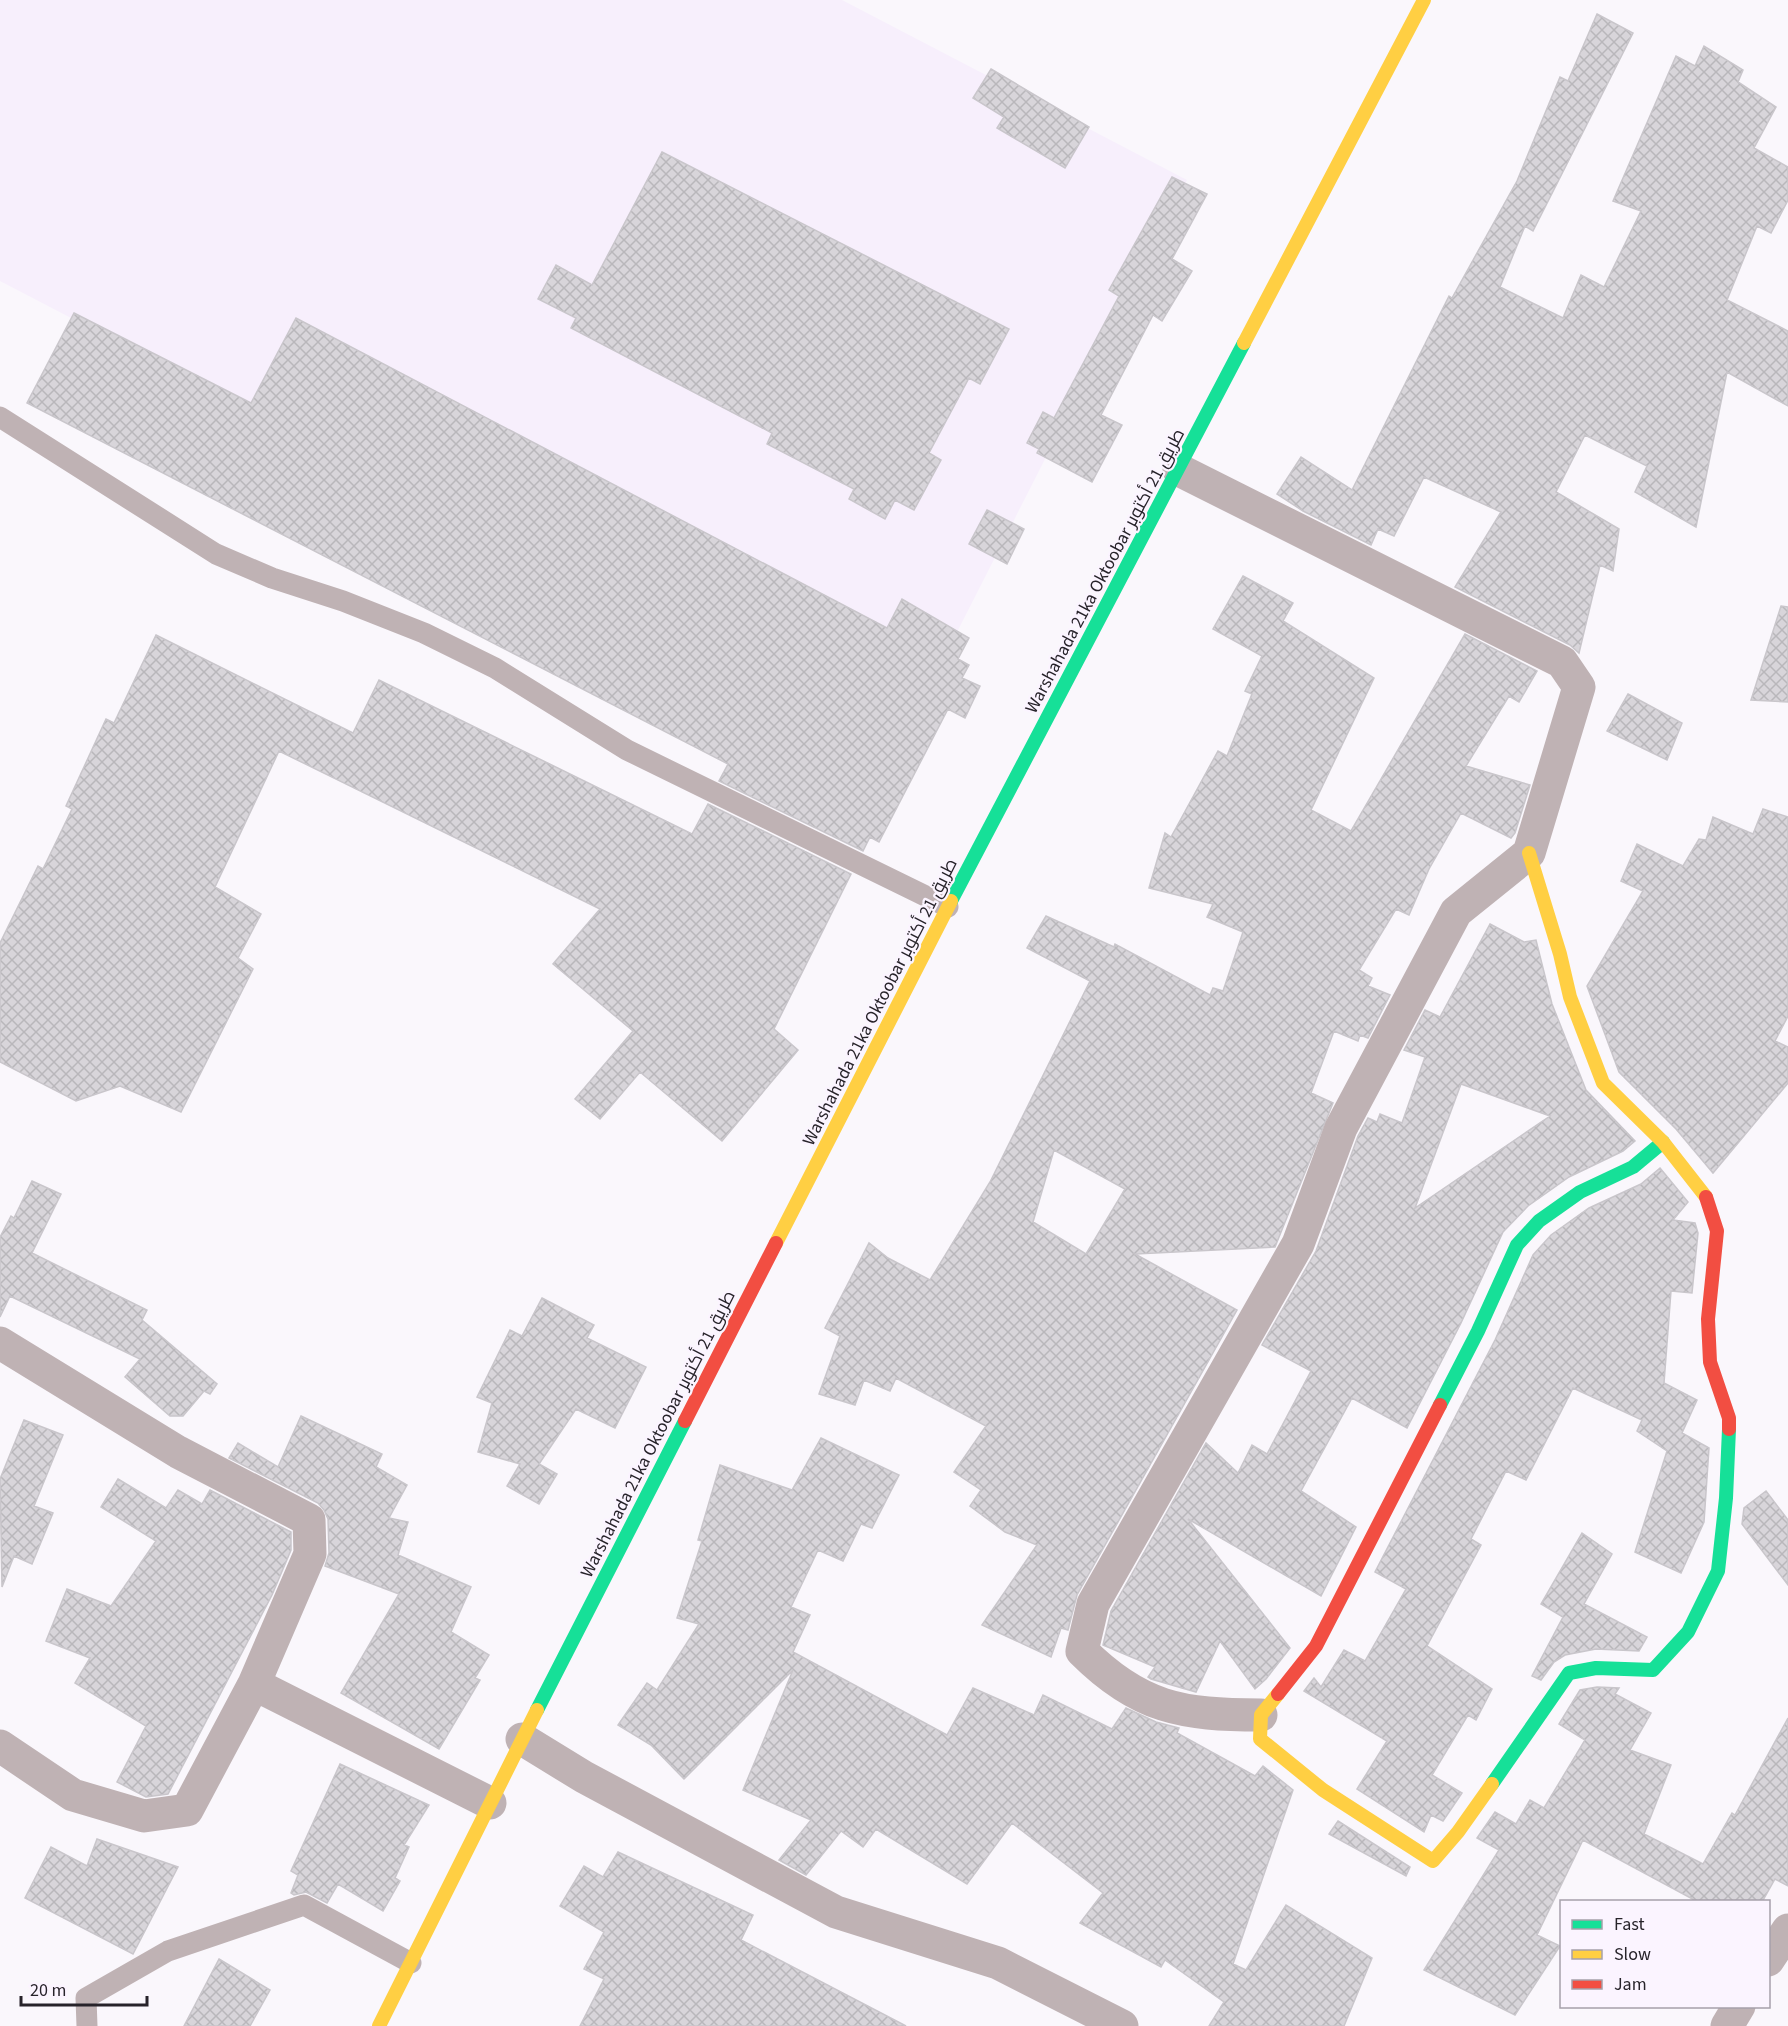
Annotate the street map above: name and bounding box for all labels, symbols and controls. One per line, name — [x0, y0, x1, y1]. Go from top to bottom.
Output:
street label: Warshahada 21ka Oktoobar طريق 21 أكتوبر — [1019, 424, 1191, 718]
street label: Warshahada 21ka Oktoobar طريق 21 أكتوبر — [796, 854, 964, 1150]
street label: Warshahada 21ka Oktoobar طريق 21 أكتوبر — [574, 1286, 742, 1582]
legend — [1560, 1900, 1770, 2008]
text: Fast — [1614, 1912, 1645, 1937]
text: Slow — [1614, 1942, 1651, 1967]
scale bar — [21, 1969, 147, 2007]
text: Jam — [1614, 1972, 1647, 1997]
text: 20 m — [30, 1978, 66, 2003]

